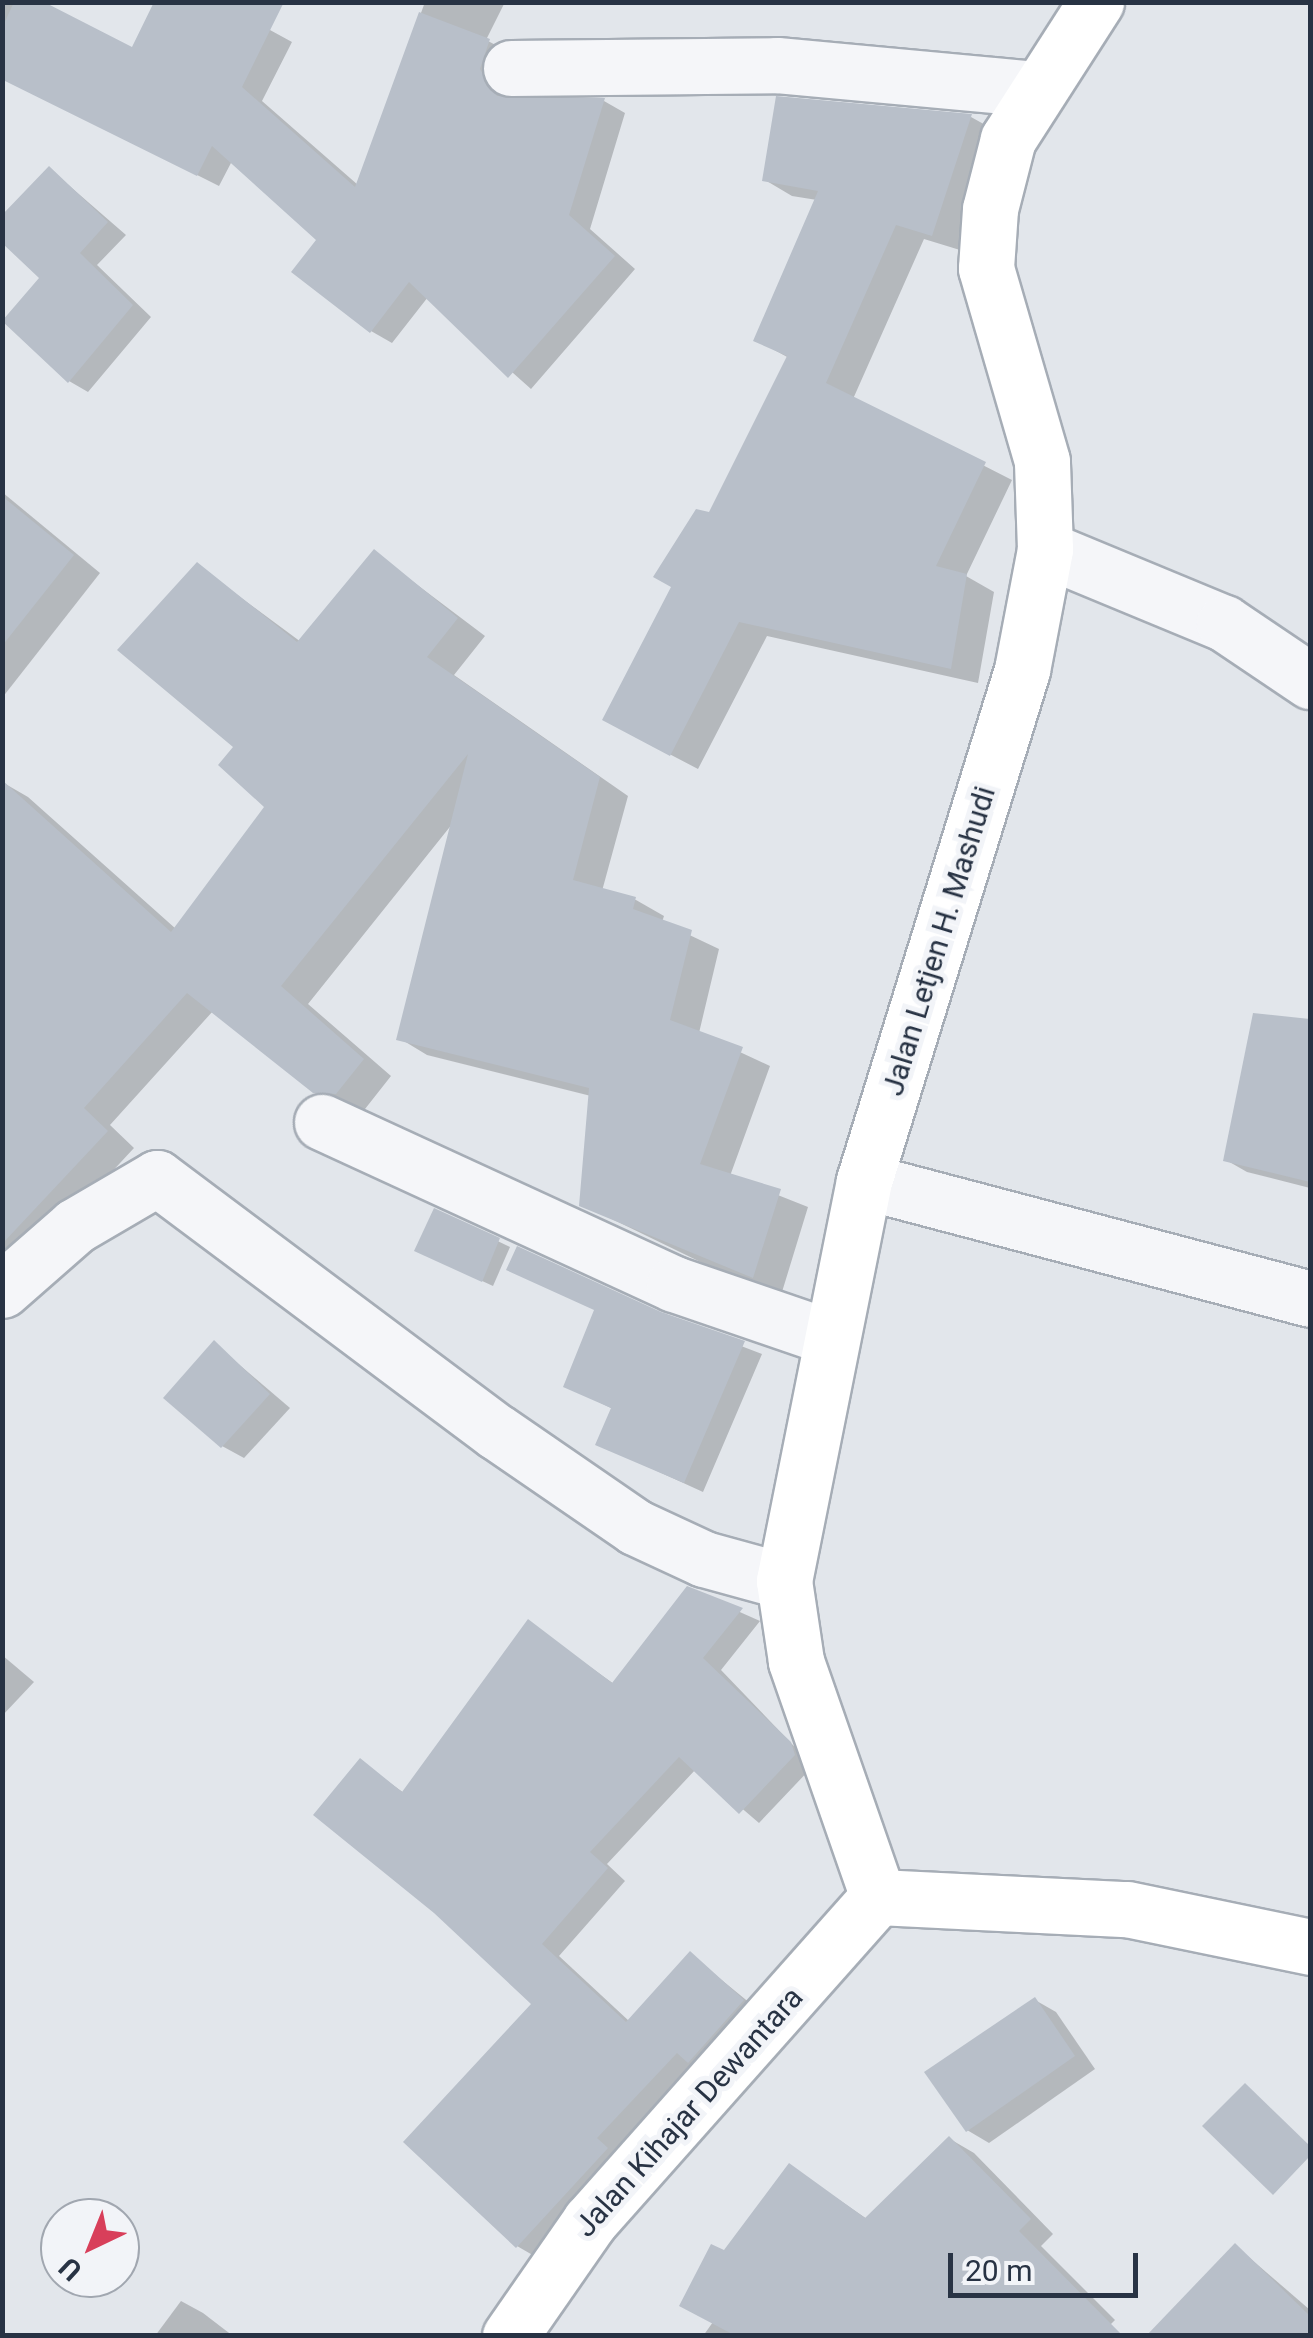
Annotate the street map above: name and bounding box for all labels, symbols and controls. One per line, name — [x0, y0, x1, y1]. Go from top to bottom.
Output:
street label: Jalan Letjen H. Mashudi — [875, 782, 1003, 1100]
street label: Jalan Kihajar Dewantara — [567, 1980, 811, 2244]
north arrow — [40, 2198, 140, 2298]
scale bar — [953, 2233, 1143, 2295]
text: U — [53, 2250, 89, 2287]
text: 20 m — [965, 2253, 1032, 2288]

